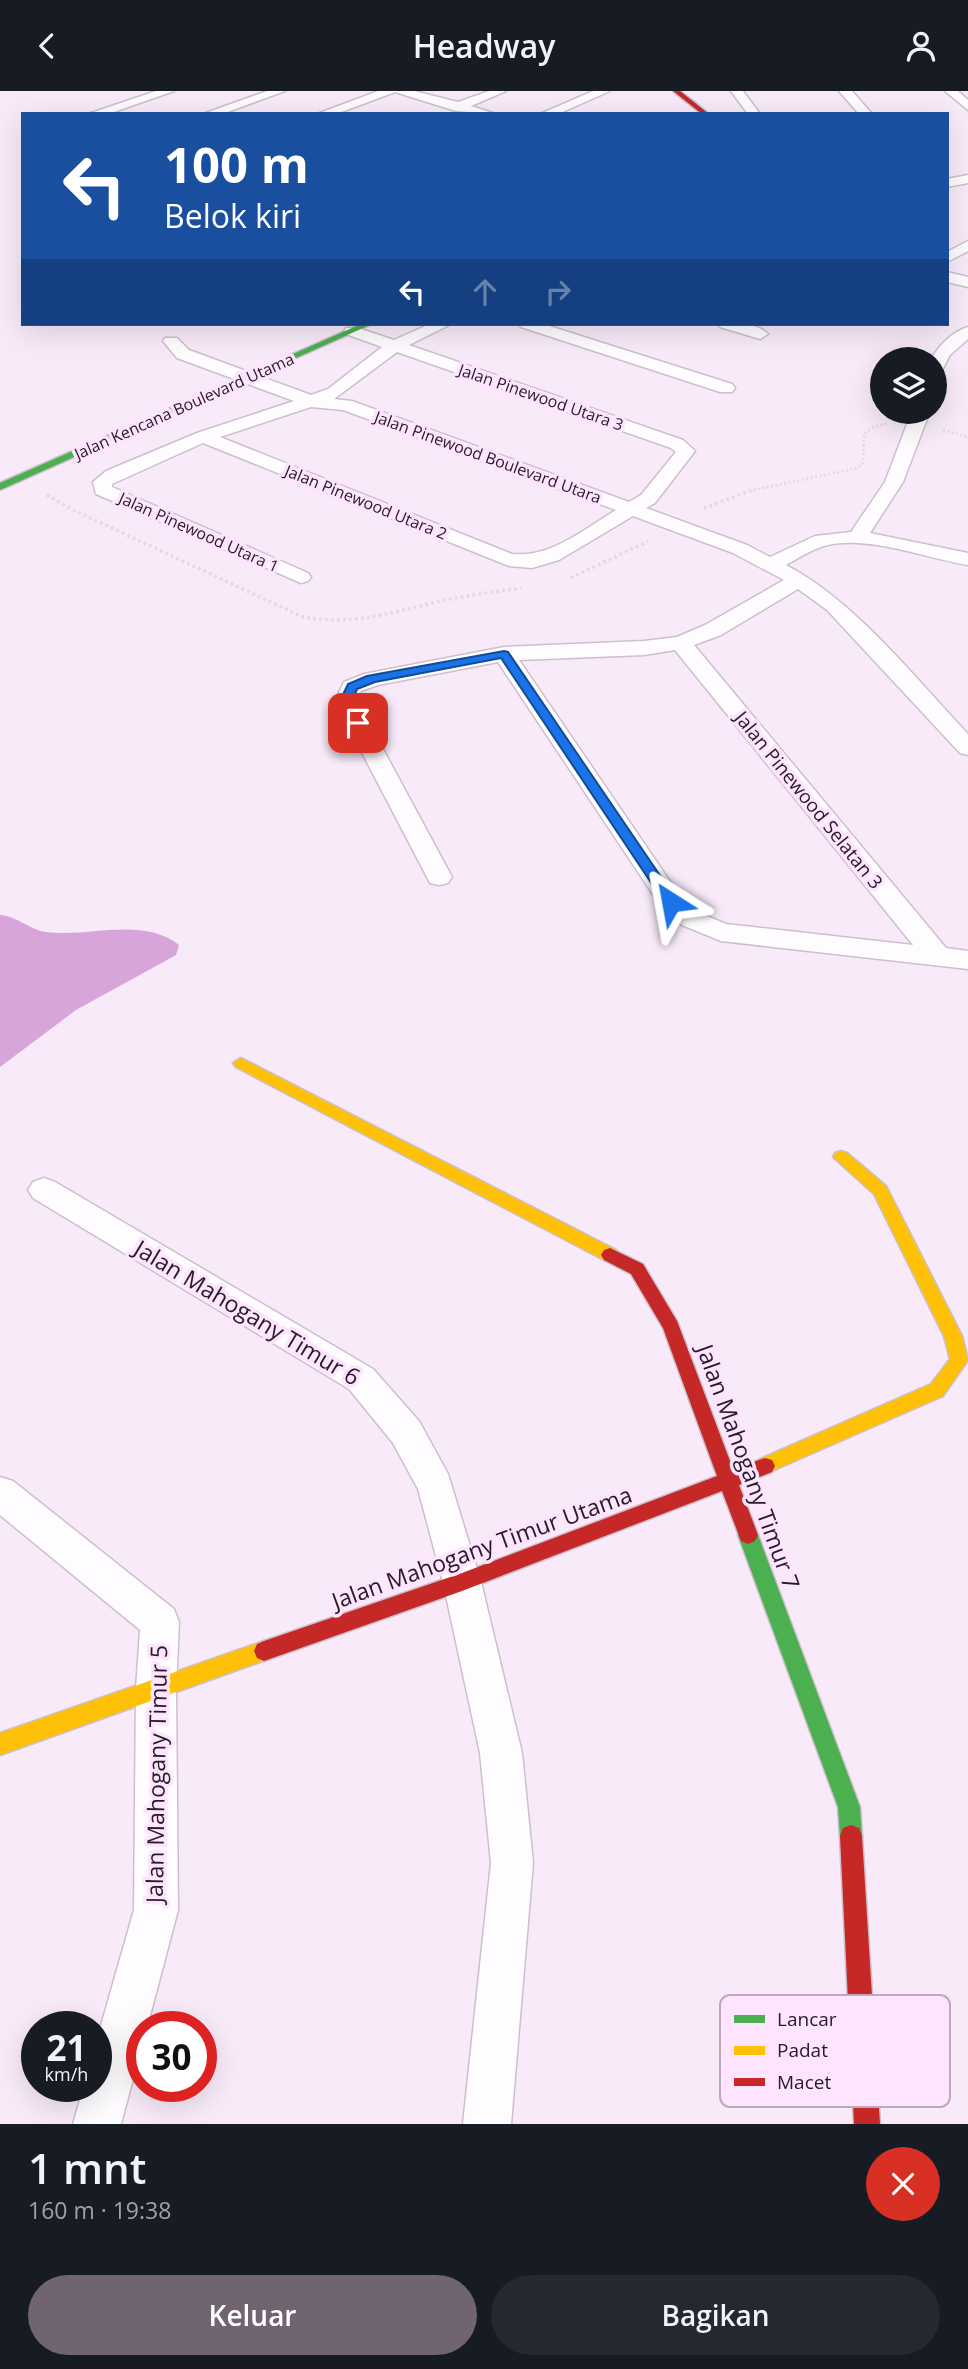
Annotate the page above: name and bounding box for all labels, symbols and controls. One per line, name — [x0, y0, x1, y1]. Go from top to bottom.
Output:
text: Headway — [413, 24, 555, 67]
icon: back — [28, 27, 66, 65]
icon: person — [902, 27, 940, 65]
text: 100 m — [164, 131, 309, 197]
icon: left — [49, 140, 140, 231]
text: Belok kiri — [164, 194, 301, 237]
icon: left — [393, 273, 431, 311]
icon: ahead — [466, 273, 504, 311]
icon: right — [539, 273, 577, 311]
map controls — [870, 347, 947, 424]
button: layers — [870, 347, 947, 424]
street label: Jalan Kencana Boulevard Utama — [69, 348, 297, 465]
street label: Jalan Pinewood Utara 3 — [454, 358, 626, 436]
street label: Jalan Pinewood Boulevard Utara — [370, 405, 605, 508]
street label: Jalan Pinewood Utara 2 — [280, 459, 450, 545]
street label: Jalan Pinewood Utara 1 — [114, 486, 283, 577]
pin — [328, 693, 388, 753]
icon: arrive — [339, 704, 377, 742]
street label: Jalan Pinewood Selatan 3 — [728, 704, 889, 894]
position arrow — [634, 865, 708, 939]
street label: Jalan Mahogany Timur 6 — [127, 1231, 366, 1392]
street label: Jalan Mahogany Timur 7 — [689, 1338, 808, 1593]
street label: Jalan Mahogany Timur Utama — [325, 1478, 636, 1617]
street label: Jalan Mahogany Timur 5 — [138, 1645, 174, 1905]
legend — [720, 1995, 950, 2107]
text: Lancar — [777, 2006, 837, 2032]
speed limit sign: 30 — [126, 2011, 217, 2102]
text: 21 — [46, 2024, 87, 2071]
text: Padat — [777, 2037, 828, 2063]
text: km/h — [45, 2062, 88, 2086]
text: Macet — [777, 2069, 831, 2095]
text: 1 mnt — [28, 2139, 146, 2196]
button: close — [866, 2147, 940, 2221]
text: 160 m · 19:38 — [28, 2194, 171, 2226]
button: Keluar — [28, 2275, 477, 2355]
button: Bagikan — [491, 2275, 940, 2355]

